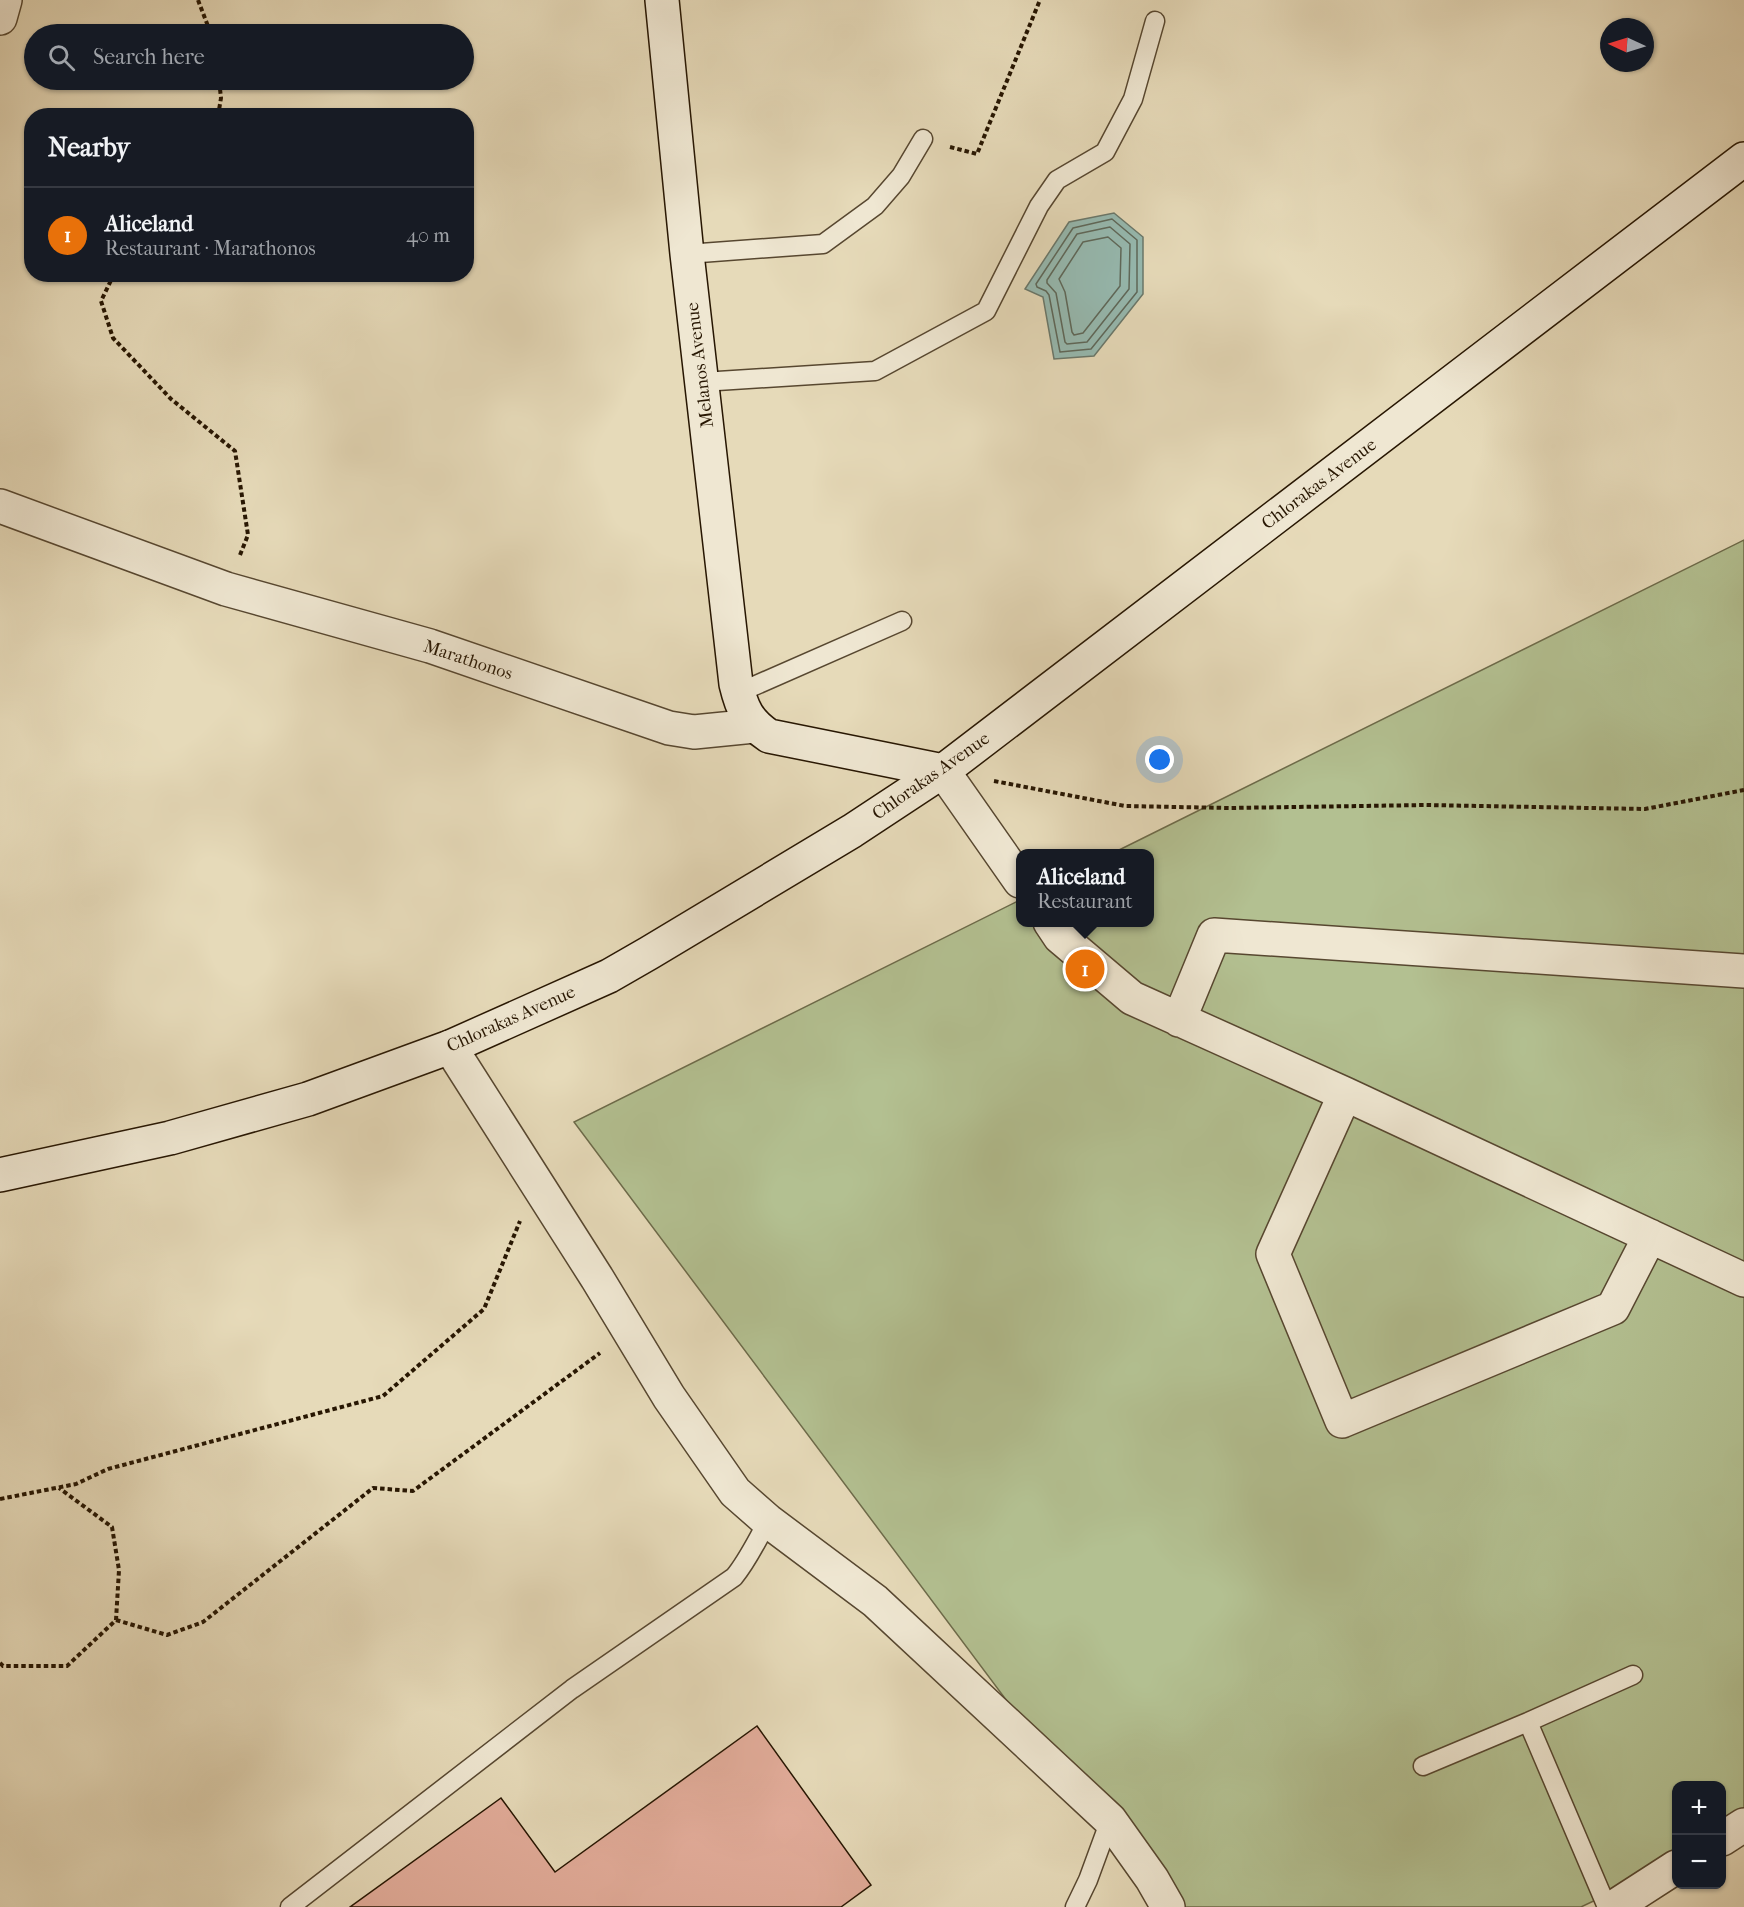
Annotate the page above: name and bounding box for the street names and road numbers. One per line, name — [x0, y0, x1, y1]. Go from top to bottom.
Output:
street label: Melanos Avenue — [682, 301, 718, 429]
street label: Chlorakas Avenue — [1257, 434, 1381, 534]
street label: Marathonos — [421, 636, 515, 684]
street label: Chlorakas Avenue — [868, 728, 994, 824]
street label: Chlorakas Avenue — [444, 981, 578, 1057]

